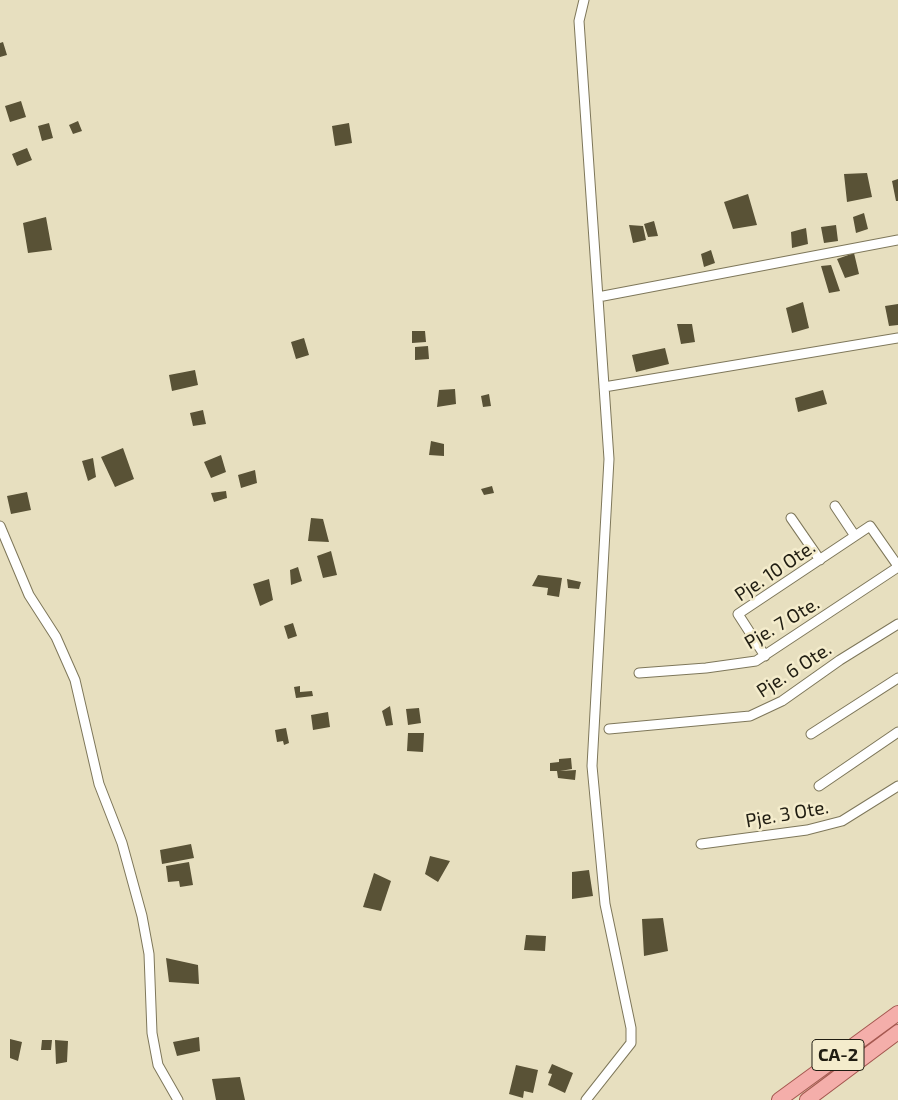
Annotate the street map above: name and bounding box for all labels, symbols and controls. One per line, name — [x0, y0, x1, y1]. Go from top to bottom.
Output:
street label: Pje. 10 Ote. — [730, 536, 820, 606]
street label: Pje. 7 Ote. — [740, 592, 824, 654]
street label: Pje. 6 Ote. — [752, 637, 836, 703]
street label: Pje. 3 Ote. — [744, 795, 830, 833]
road number: CA-2 — [812, 1040, 864, 1070]

